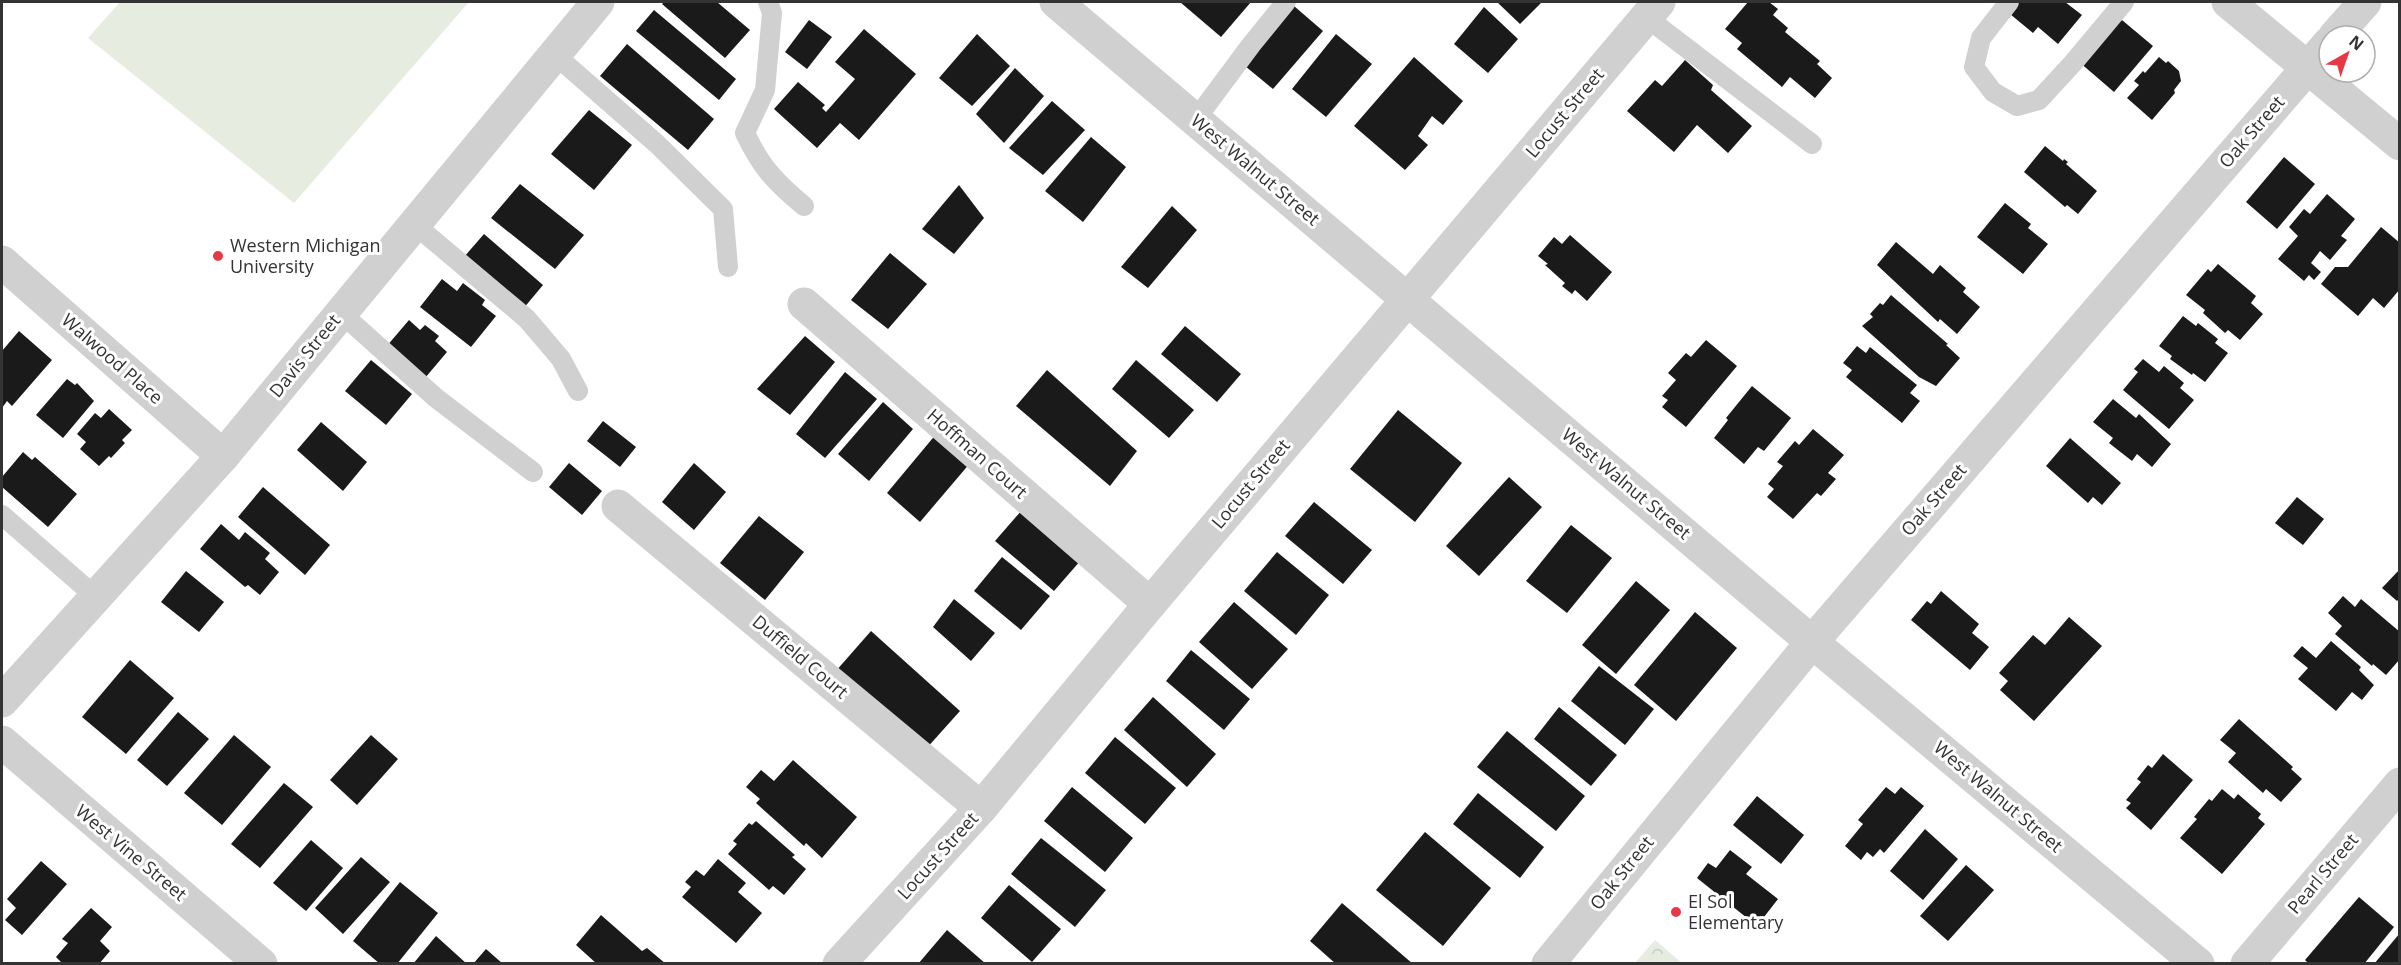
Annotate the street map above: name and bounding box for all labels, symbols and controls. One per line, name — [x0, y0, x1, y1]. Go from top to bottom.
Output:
north arrow — [2317, 24, 2377, 84]
text: N — [2345, 30, 2369, 55]
street label: Locust Street — [1520, 63, 1609, 162]
street label: Oak Street — [2213, 90, 2289, 173]
street label: West Walnut Street — [1186, 108, 1325, 230]
place label: Western Michigan University — [230, 233, 381, 278]
marker: Western Michigan University — [211, 249, 225, 263]
street label: Walwood Place — [57, 308, 168, 409]
street label: Davis Street — [263, 309, 345, 402]
street label: Hoffman Court — [922, 403, 1033, 503]
street label: West Walnut Street — [1557, 422, 1696, 544]
street label: Locust Street — [1206, 434, 1295, 533]
street label: Oak Street — [1895, 458, 1971, 541]
street label: Duffield Court — [748, 609, 854, 703]
street label: West Walnut Street — [1929, 735, 2068, 857]
street label: West Vine Street — [71, 799, 192, 906]
street label: Locust Street — [892, 806, 983, 904]
street label: Pearl Street — [2282, 828, 2363, 919]
street label: Oak Street — [1584, 830, 1658, 914]
place label: El Sol Elementary — [1688, 889, 1784, 934]
marker: El Sol Elementary — [1669, 905, 1683, 919]

